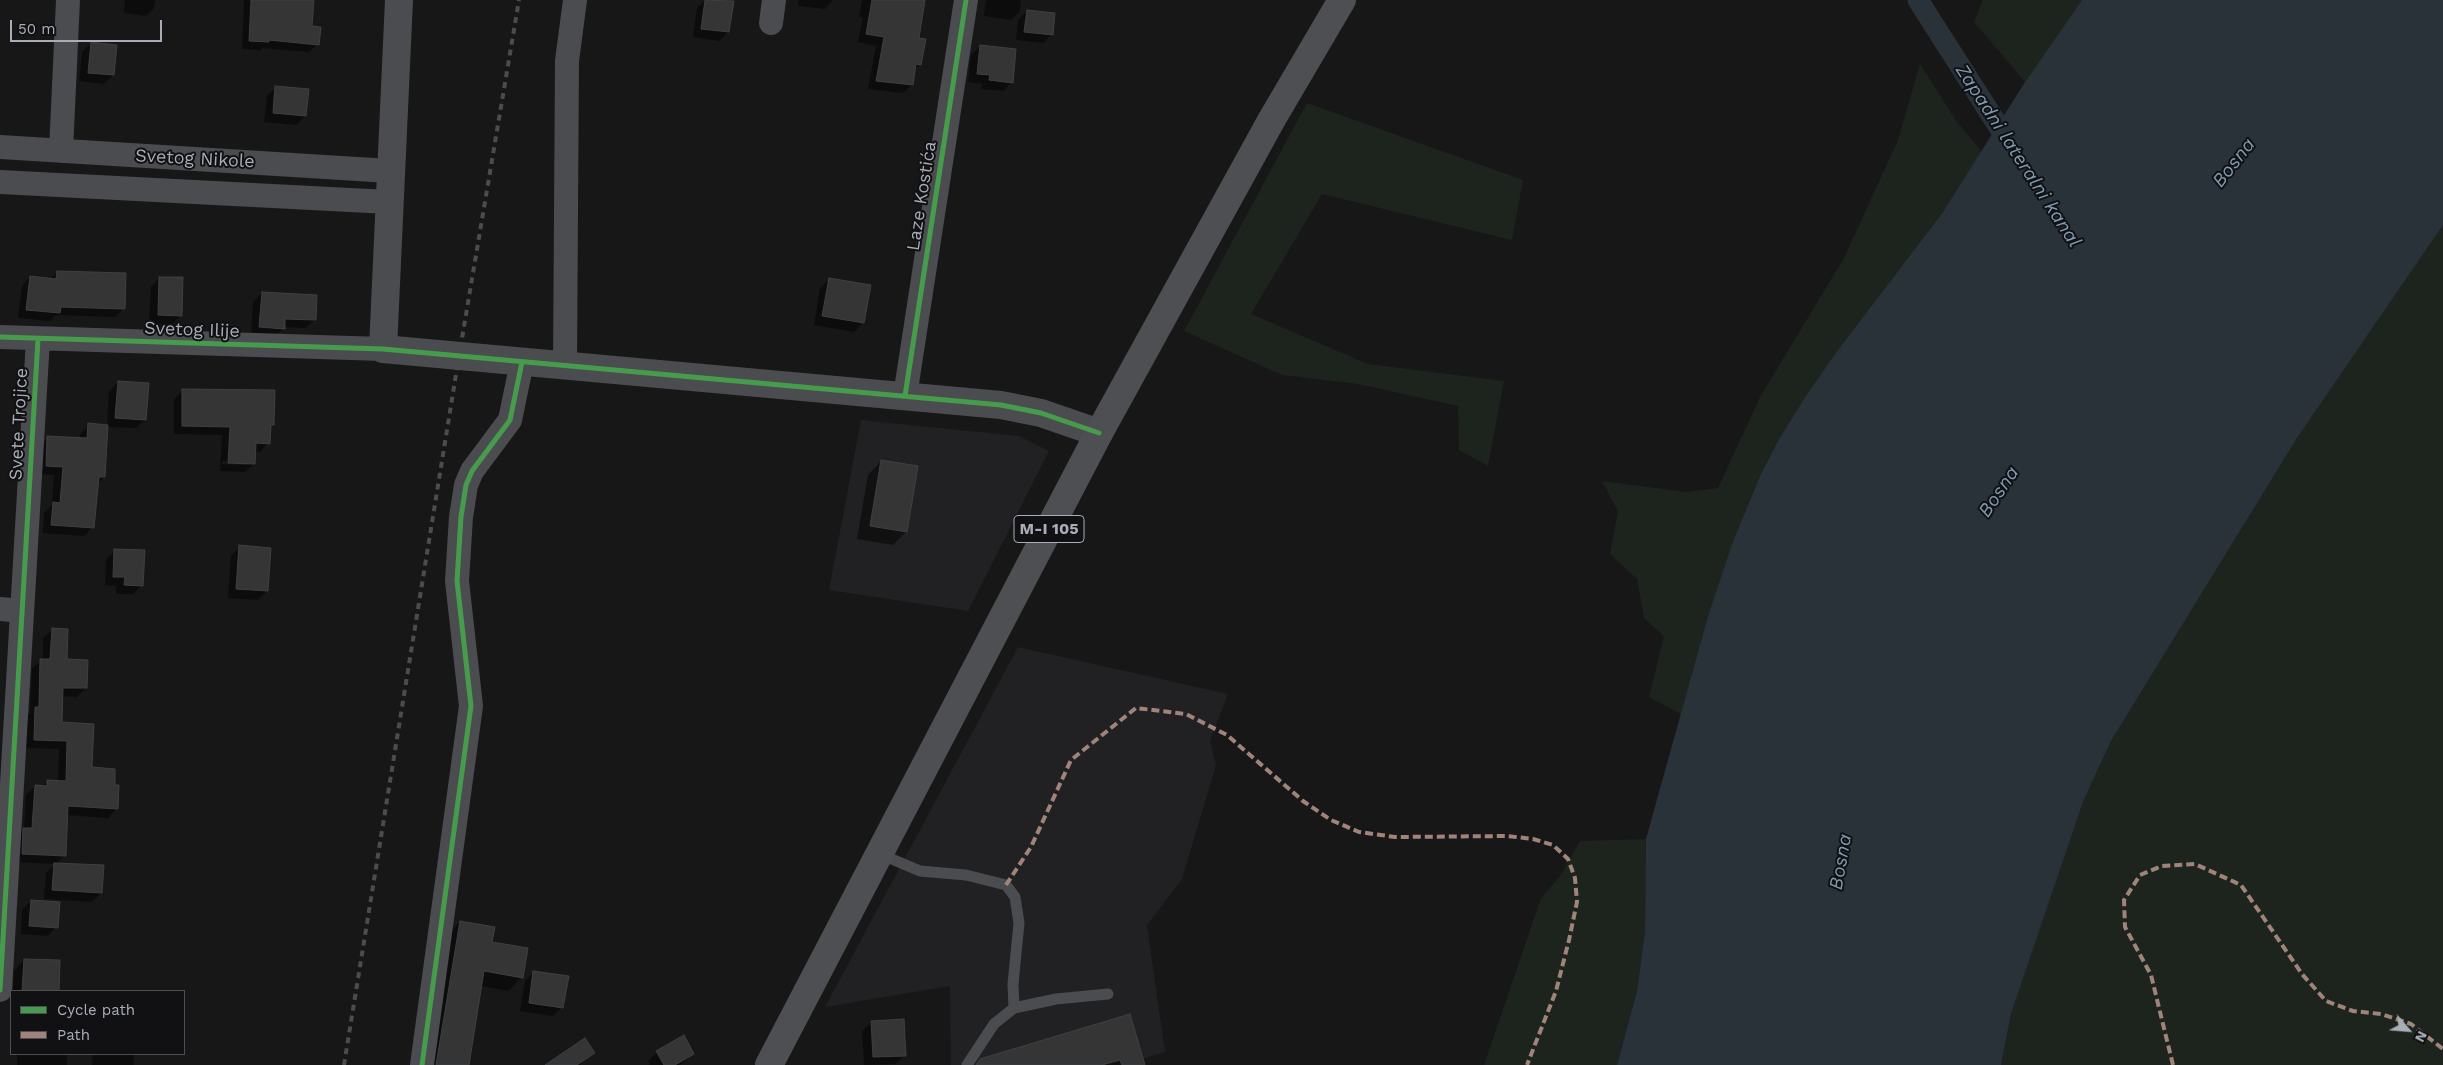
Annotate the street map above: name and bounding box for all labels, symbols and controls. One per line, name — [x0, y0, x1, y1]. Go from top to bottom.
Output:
scale bar — [12, 10, 165, 42]
text: 50 m — [18, 20, 55, 38]
water label: Zapadni lateralni kanal — [1950, 60, 2086, 252]
water label: Bosna — [2208, 134, 2260, 192]
street label: Laze Kostića — [903, 140, 941, 252]
street label: Svetog Nikole — [135, 145, 255, 173]
street label: Svetog Ilije — [144, 318, 240, 342]
street label: Svete Trojice — [5, 367, 33, 481]
water label: Bosna — [1974, 462, 2024, 522]
road number: M-I 105 — [1014, 516, 1084, 542]
water label: Bosna — [1825, 832, 1857, 892]
legend — [10, 990, 185, 1055]
text: Cycle path — [57, 1001, 135, 1019]
north arrow — [2383, 1005, 2433, 1055]
text: Path — [57, 1026, 90, 1044]
text: N — [2412, 1029, 2431, 1045]

